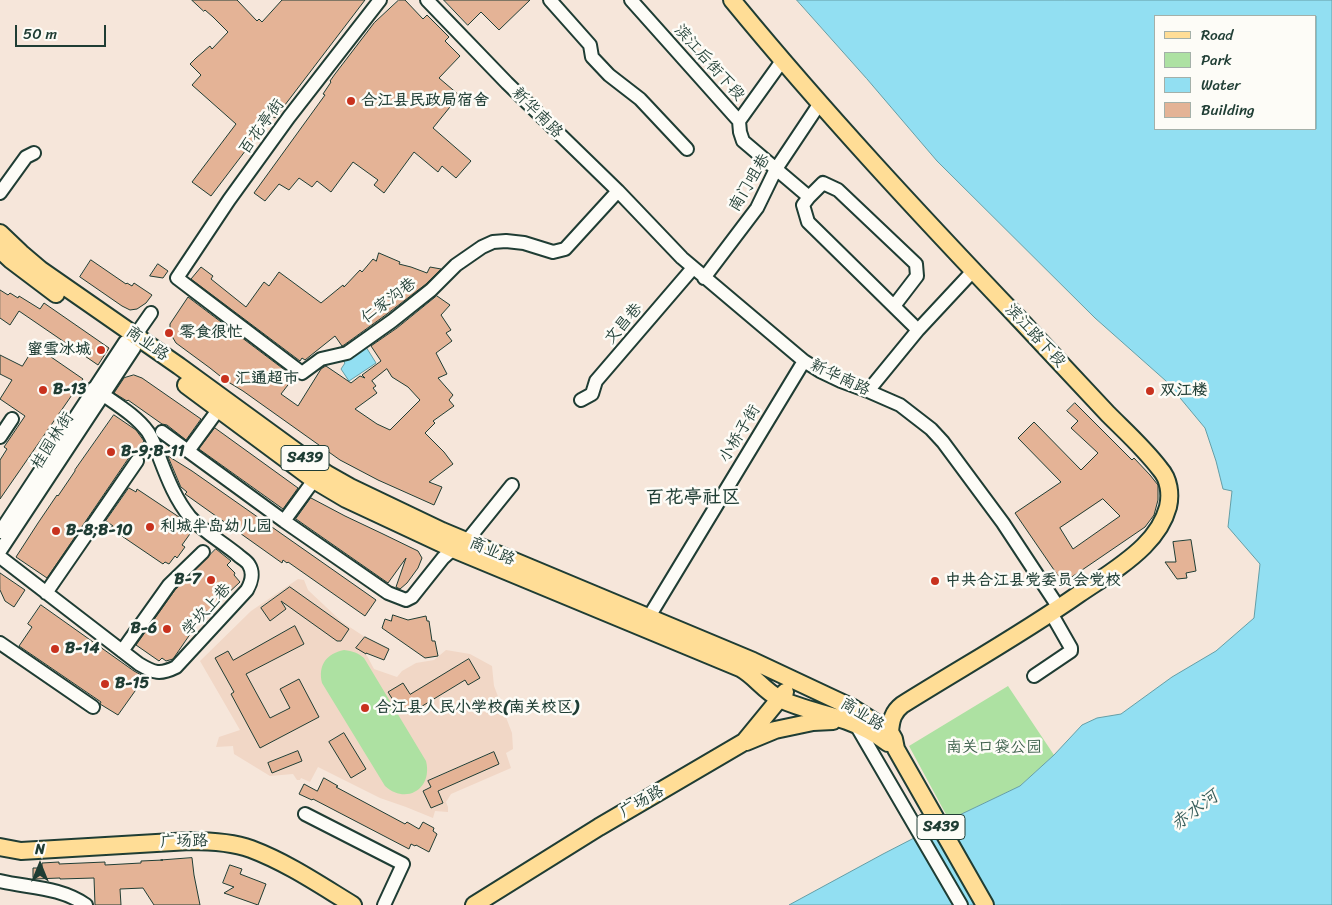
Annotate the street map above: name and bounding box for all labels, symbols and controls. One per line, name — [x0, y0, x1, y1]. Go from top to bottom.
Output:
scale bar — [18, 15, 109, 47]
legend — [1154, 15, 1317, 130]
text: 50 m — [23, 21, 57, 47]
street label: 滨江后街下段 — [670, 21, 748, 105]
text: Road — [1201, 22, 1233, 48]
text: Park — [1201, 47, 1232, 73]
text: Water — [1201, 72, 1241, 98]
street label: 新华南路 — [508, 84, 566, 142]
place label: 合江县民政局宿舍 — [361, 91, 489, 111]
street label: 百花亭街 — [235, 95, 289, 159]
marker: 合江县民政局宿舍 — [345, 95, 357, 107]
text: Building — [1201, 97, 1255, 123]
street label: 南门咀巷 — [725, 151, 775, 215]
street label: 仁家沟巷 — [358, 274, 420, 328]
street label: 文昌巷 — [601, 300, 647, 348]
street label: 滨江路下段 — [1001, 300, 1069, 372]
street label: 商业路 — [122, 322, 172, 366]
place label: 零食很忙 — [179, 323, 243, 343]
marker: 零食很忙 — [163, 327, 175, 339]
place label: 蜜雪冰城 — [27, 340, 91, 360]
marker: 蜜雪冰城 — [95, 344, 107, 356]
street label: 新华南路 — [807, 356, 873, 400]
place label: 汇通超市 — [235, 369, 299, 389]
marker: 汇通超市 — [219, 373, 231, 385]
place label: B-13 — [53, 380, 86, 400]
place label: 双江楼 — [1160, 381, 1208, 401]
marker: B-13 — [37, 384, 49, 396]
marker: 双江楼 — [1144, 385, 1156, 397]
street label: 小桥子街 — [715, 402, 765, 466]
street label: 桂园林街 — [28, 409, 78, 473]
place label: B-9;B-11 — [121, 442, 185, 462]
marker: B-9;B-11 — [105, 446, 117, 458]
road number: S439 — [281, 446, 329, 470]
district label: 百花亭社区 — [646, 487, 740, 509]
place label: 利城半岛幼儿园 — [160, 517, 272, 537]
place label: B-8;B-10 — [66, 521, 133, 541]
marker: 利城半岛幼儿园 — [144, 521, 156, 533]
marker: B-8;B-10 — [50, 525, 62, 537]
street label: 商业路 — [466, 534, 518, 570]
place label: B-7 — [174, 570, 201, 590]
place label: 中共合江县党委员会党校 — [945, 571, 1121, 591]
marker: B-7 — [205, 574, 217, 586]
marker: 中共合江县党委员会党校 — [929, 575, 941, 587]
street label: 学坎上巷 — [178, 580, 236, 640]
place label: B-6 — [130, 619, 157, 639]
marker: B-6 — [161, 623, 173, 635]
place label: B-14 — [65, 639, 99, 659]
marker: B-14 — [49, 643, 61, 655]
place label: B-15 — [115, 674, 149, 694]
marker: B-15 — [99, 678, 111, 690]
street label: 商业路 — [836, 694, 888, 736]
place label: 合江县人民小学校(南关校区) — [375, 698, 578, 718]
marker: 合江县人民小学校(南关校区) — [359, 702, 371, 714]
park label: 南关口袋公园 — [946, 738, 1042, 758]
street label: 广场路 — [616, 782, 668, 822]
water label: 赤水河 — [1167, 786, 1223, 836]
road number: S439 — [917, 814, 965, 840]
street label: 广场路 — [160, 832, 208, 852]
text: N — [35, 837, 45, 862]
north arrow — [15, 840, 65, 890]

